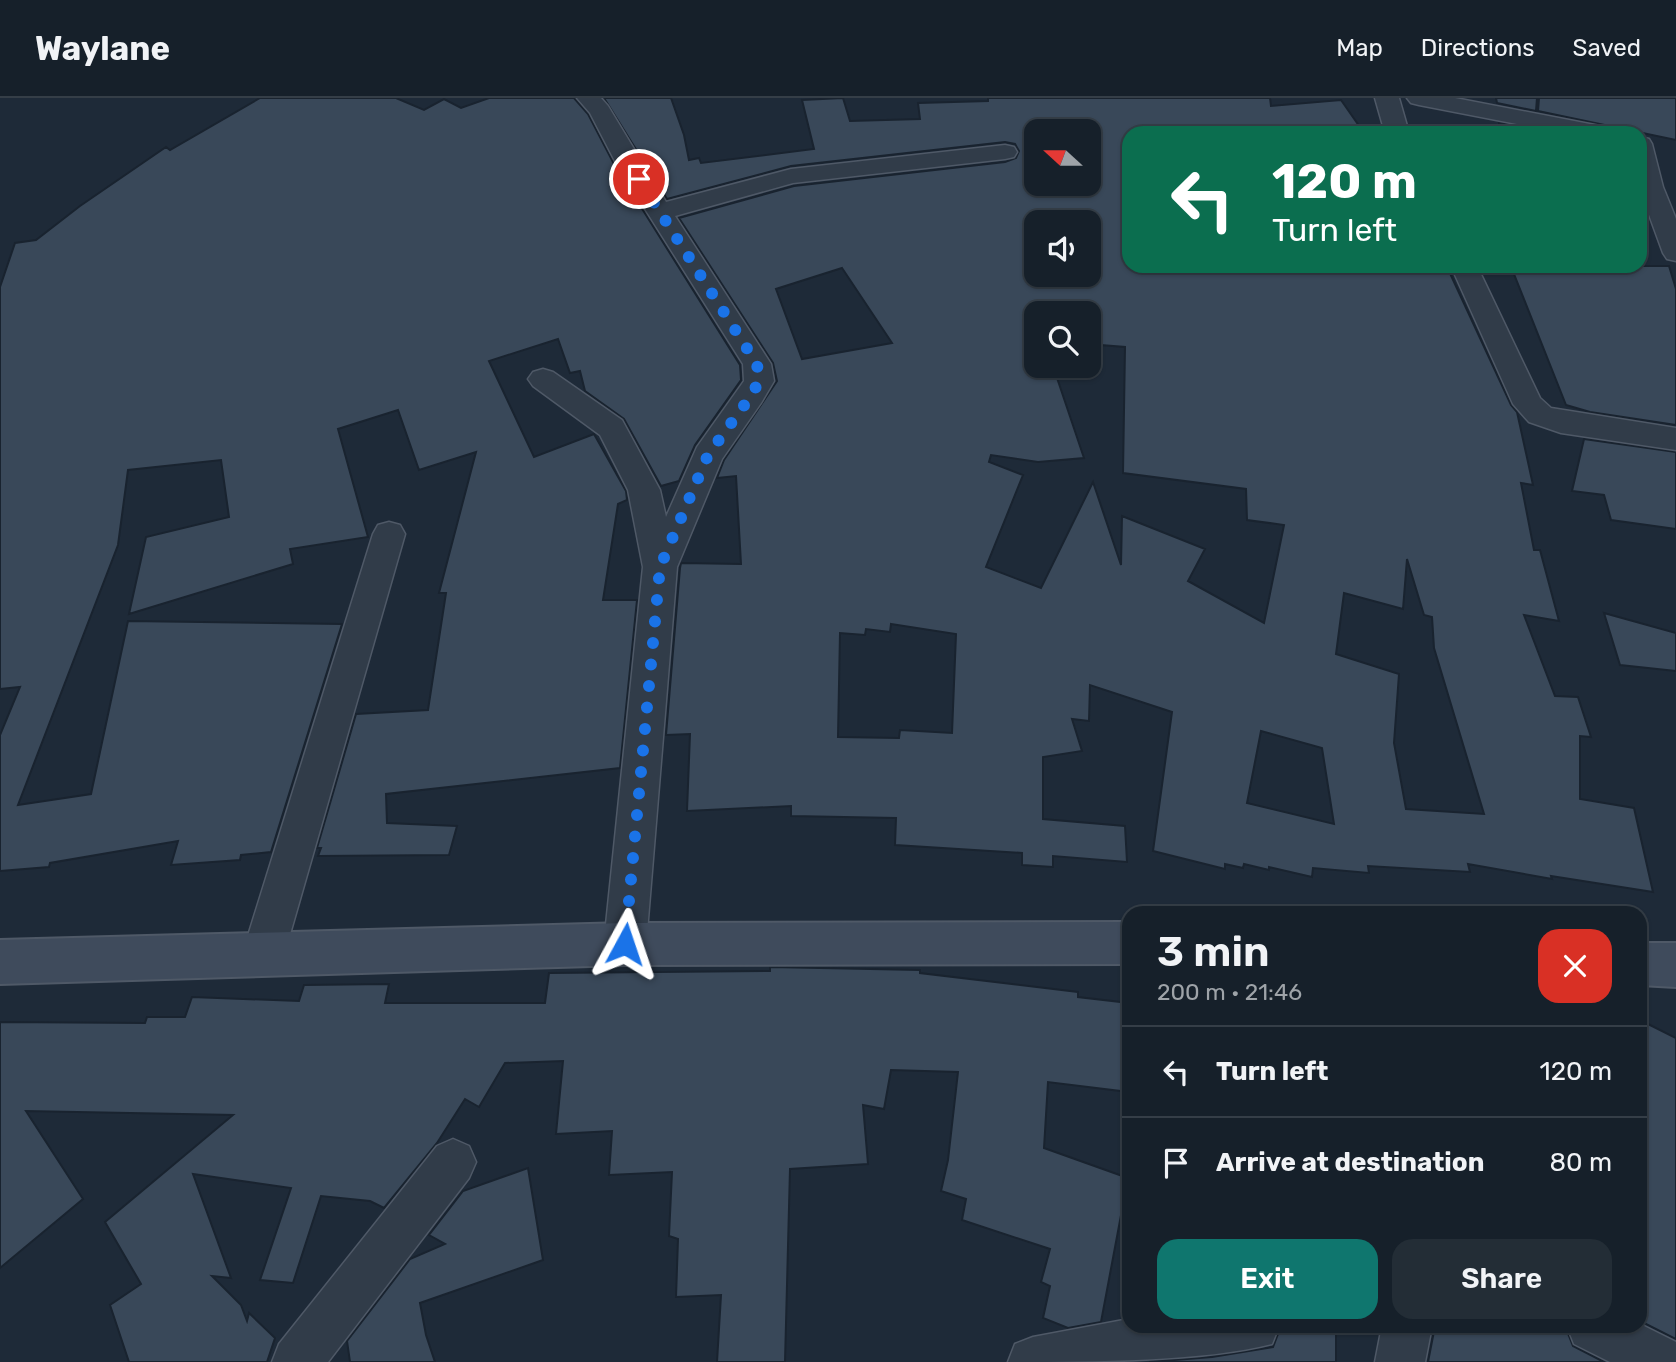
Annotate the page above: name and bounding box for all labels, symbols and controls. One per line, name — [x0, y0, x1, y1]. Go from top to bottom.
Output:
text: Waylane — [35, 29, 170, 68]
text: Map — [1336, 34, 1383, 62]
text: Directions — [1421, 34, 1534, 62]
text: Saved — [1572, 34, 1641, 62]
north arrow — [1024, 119, 1101, 196]
map controls — [1024, 119, 1101, 378]
pin — [609, 149, 669, 209]
text: 120 m — [1272, 152, 1417, 210]
icon: left — [1157, 154, 1248, 245]
icon: arrive — [620, 160, 658, 198]
button: sound — [1024, 210, 1101, 287]
text: Turn left — [1272, 211, 1397, 249]
button: search — [1024, 301, 1101, 378]
position arrow — [588, 907, 662, 981]
text: 3 min — [1157, 927, 1270, 977]
button: close — [1538, 929, 1612, 1003]
text: 200 m · 21:46 — [1157, 978, 1302, 1006]
icon: left — [1157, 1053, 1195, 1091]
text: Turn left — [1216, 1056, 1328, 1087]
text: 120 m — [1540, 1056, 1612, 1087]
icon: arrive — [1157, 1144, 1195, 1182]
text: Arrive at destination — [1216, 1147, 1484, 1178]
text: 80 m — [1549, 1147, 1612, 1178]
button: Exit — [1157, 1239, 1378, 1319]
button: Share — [1392, 1239, 1612, 1319]

